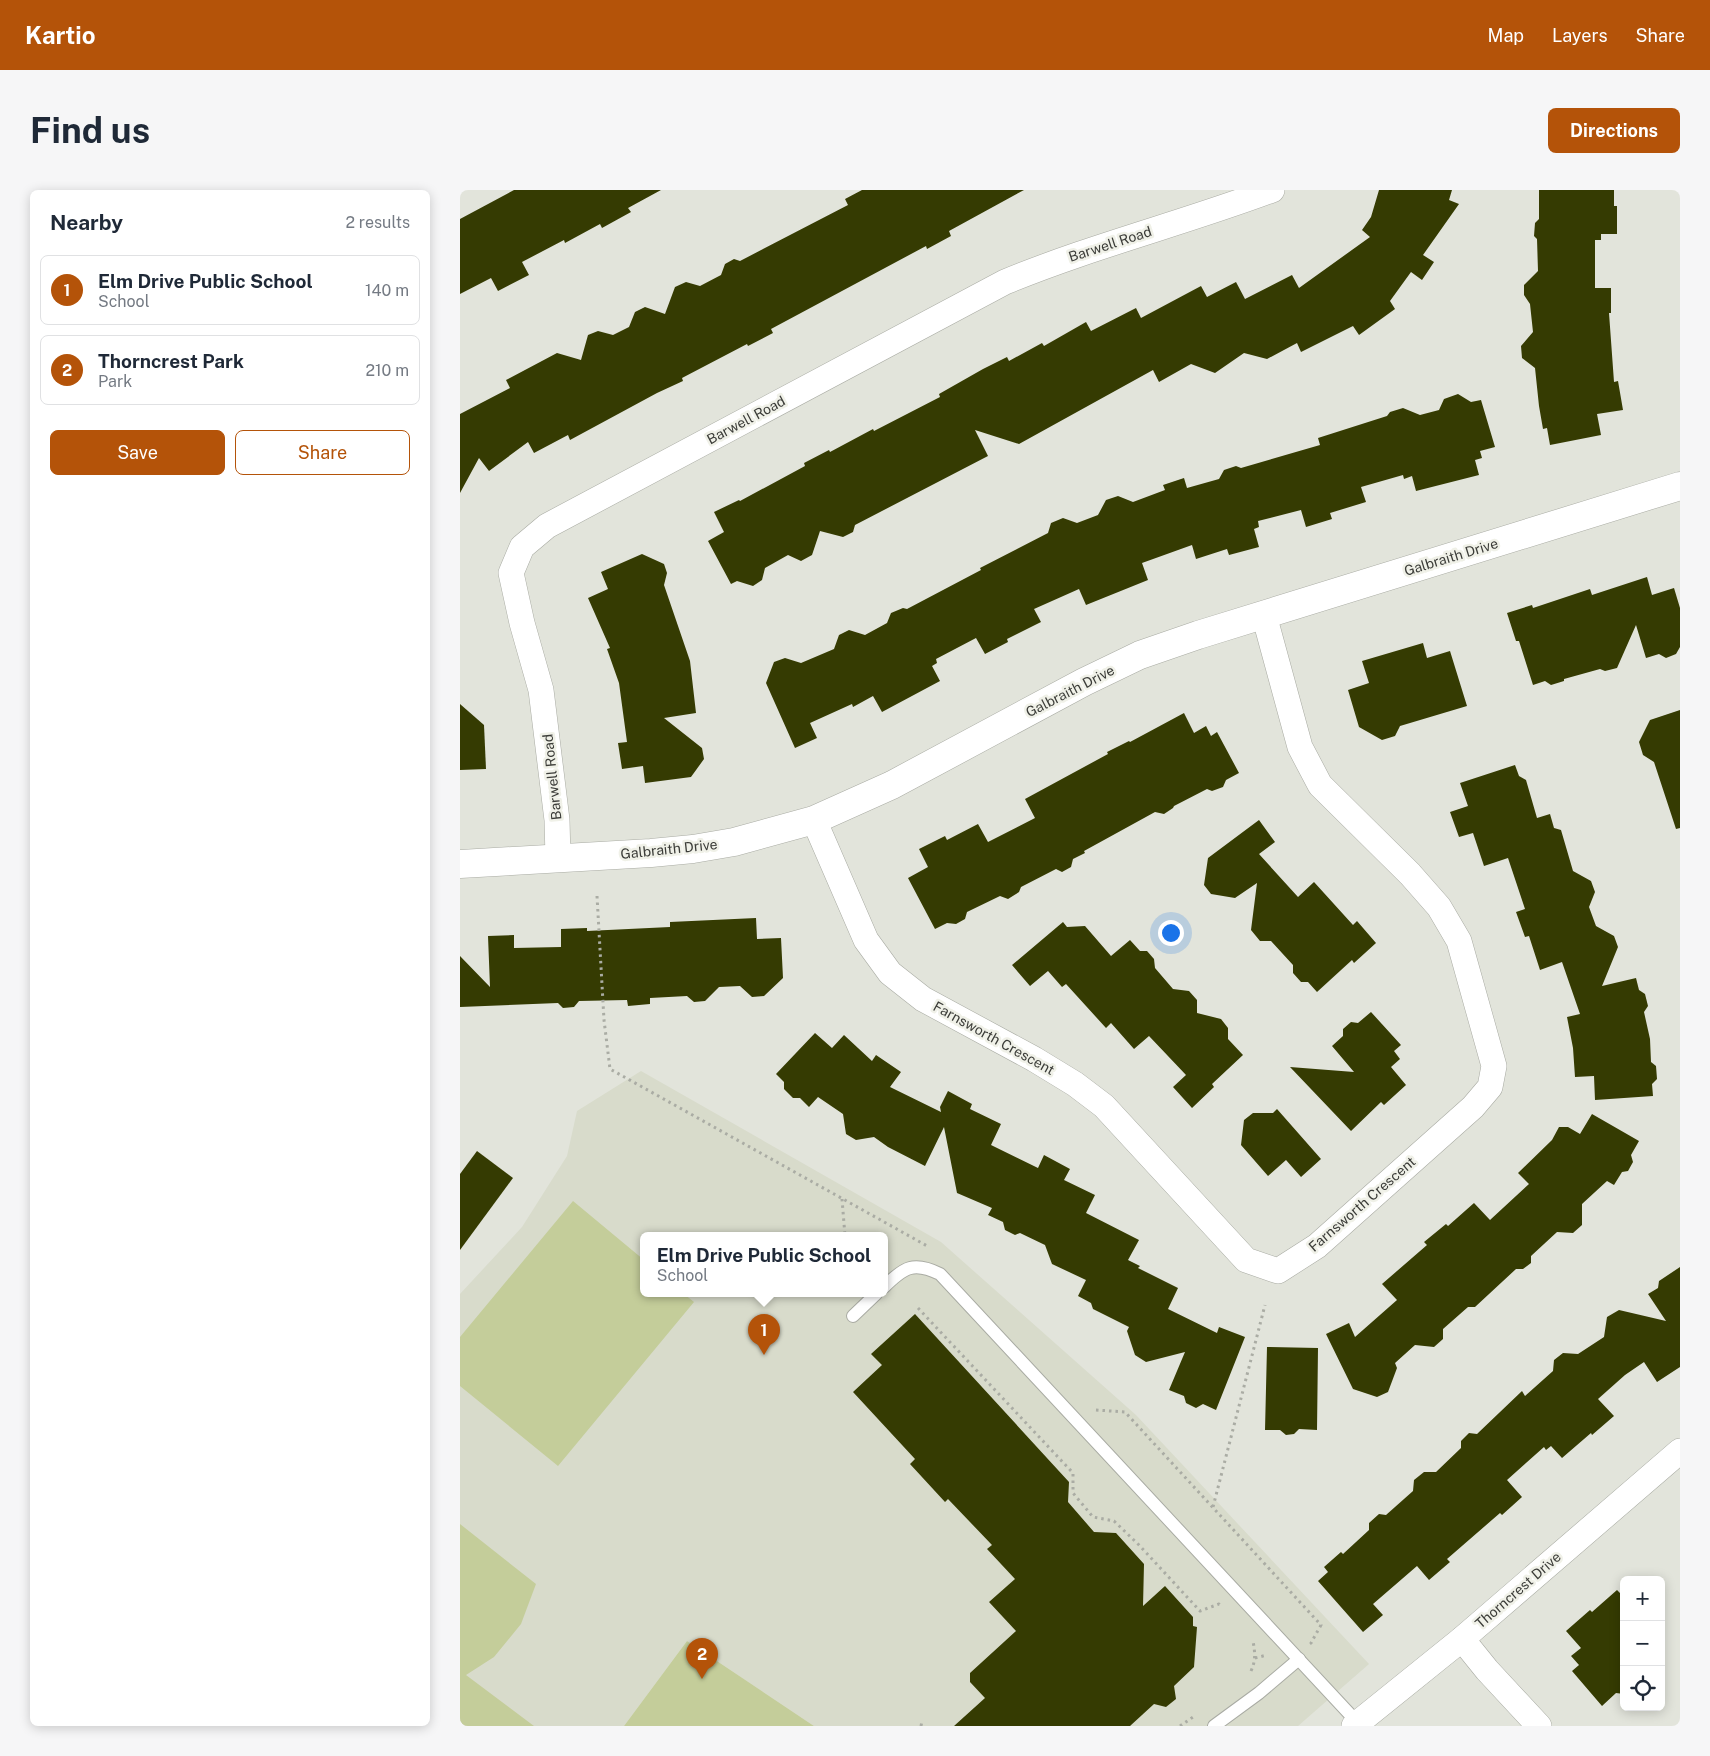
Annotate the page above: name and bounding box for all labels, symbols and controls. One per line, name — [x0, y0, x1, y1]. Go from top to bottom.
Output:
text: Kartio — [25, 21, 96, 49]
text: Map — [1488, 25, 1524, 46]
text: Layers — [1552, 25, 1608, 46]
text: Share — [1636, 25, 1685, 46]
button: Directions — [1548, 108, 1680, 153]
text: Find us — [30, 110, 150, 151]
text: Nearby — [50, 210, 123, 235]
text: 2 results — [345, 213, 410, 232]
street label: Barwell Road — [1066, 223, 1154, 265]
text: Elm Drive Public School — [98, 270, 313, 292]
text: 1 — [64, 281, 70, 300]
text: 140 m — [365, 281, 409, 300]
text: School — [98, 292, 149, 311]
text: Thorncrest Park — [98, 350, 244, 372]
text: 2 — [62, 361, 72, 380]
text: 210 m — [365, 361, 409, 380]
text: Park — [98, 372, 132, 391]
street label: Barwell Road — [704, 393, 788, 447]
button: Save — [50, 430, 225, 475]
button: Share — [235, 430, 410, 475]
street label: Galbraith Drive — [1402, 535, 1500, 579]
street label: Galbraith Drive — [1023, 662, 1117, 720]
street label: Barwell Road — [540, 733, 564, 821]
street label: Galbraith Drive — [620, 836, 718, 862]
your location — [1158, 920, 1184, 946]
street label: Farnsworth Crescent — [931, 998, 1057, 1078]
street label: Farnsworth Crescent — [1305, 1153, 1419, 1255]
popup — [640, 1232, 888, 1297]
text: Elm Drive Public School — [657, 1244, 871, 1266]
text: School — [657, 1266, 708, 1285]
pin: 1 — [748, 1314, 780, 1355]
street label: Thorncrest Drive — [1472, 1549, 1564, 1631]
map controls — [1620, 1576, 1665, 1711]
button: + — [1620, 1576, 1665, 1621]
button: − — [1620, 1621, 1665, 1666]
pin: 2 — [686, 1638, 718, 1679]
button: locate — [1620, 1666, 1665, 1711]

